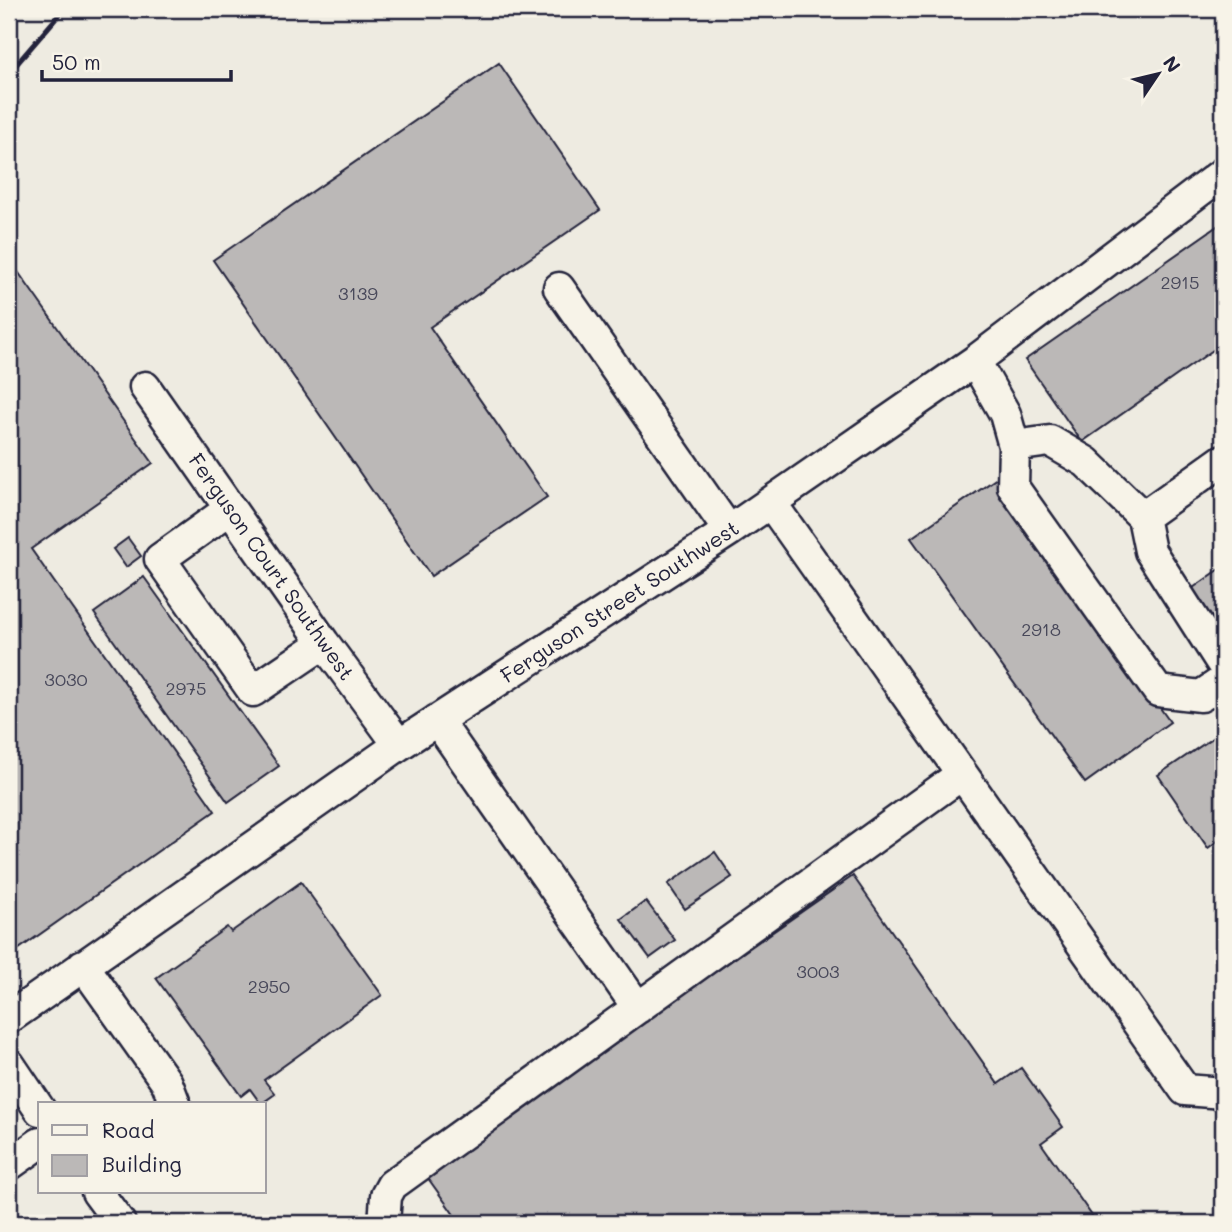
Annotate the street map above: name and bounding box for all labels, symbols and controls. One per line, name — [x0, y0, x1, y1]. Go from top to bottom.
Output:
scale bar — [42, 38, 231, 82]
north arrow — [1124, 38, 1194, 108]
text: 50 m — [52, 48, 101, 75]
text: N — [1158, 51, 1187, 77]
house number: 2915 — [1160, 270, 1200, 294]
house number: 3139 — [338, 281, 378, 305]
street label: Ferguson Court Southwest — [183, 447, 361, 685]
street label: Ferguson Street Southwest — [495, 513, 744, 688]
house number: 2918 — [1021, 617, 1061, 641]
house number: 3030 — [44, 667, 88, 691]
house number: 2975 — [165, 676, 207, 700]
house number: 3003 — [796, 959, 840, 983]
house number: 2950 — [248, 974, 290, 998]
legend — [38, 1102, 266, 1194]
text: Road — [102, 1116, 154, 1143]
text: Building — [102, 1150, 182, 1177]

